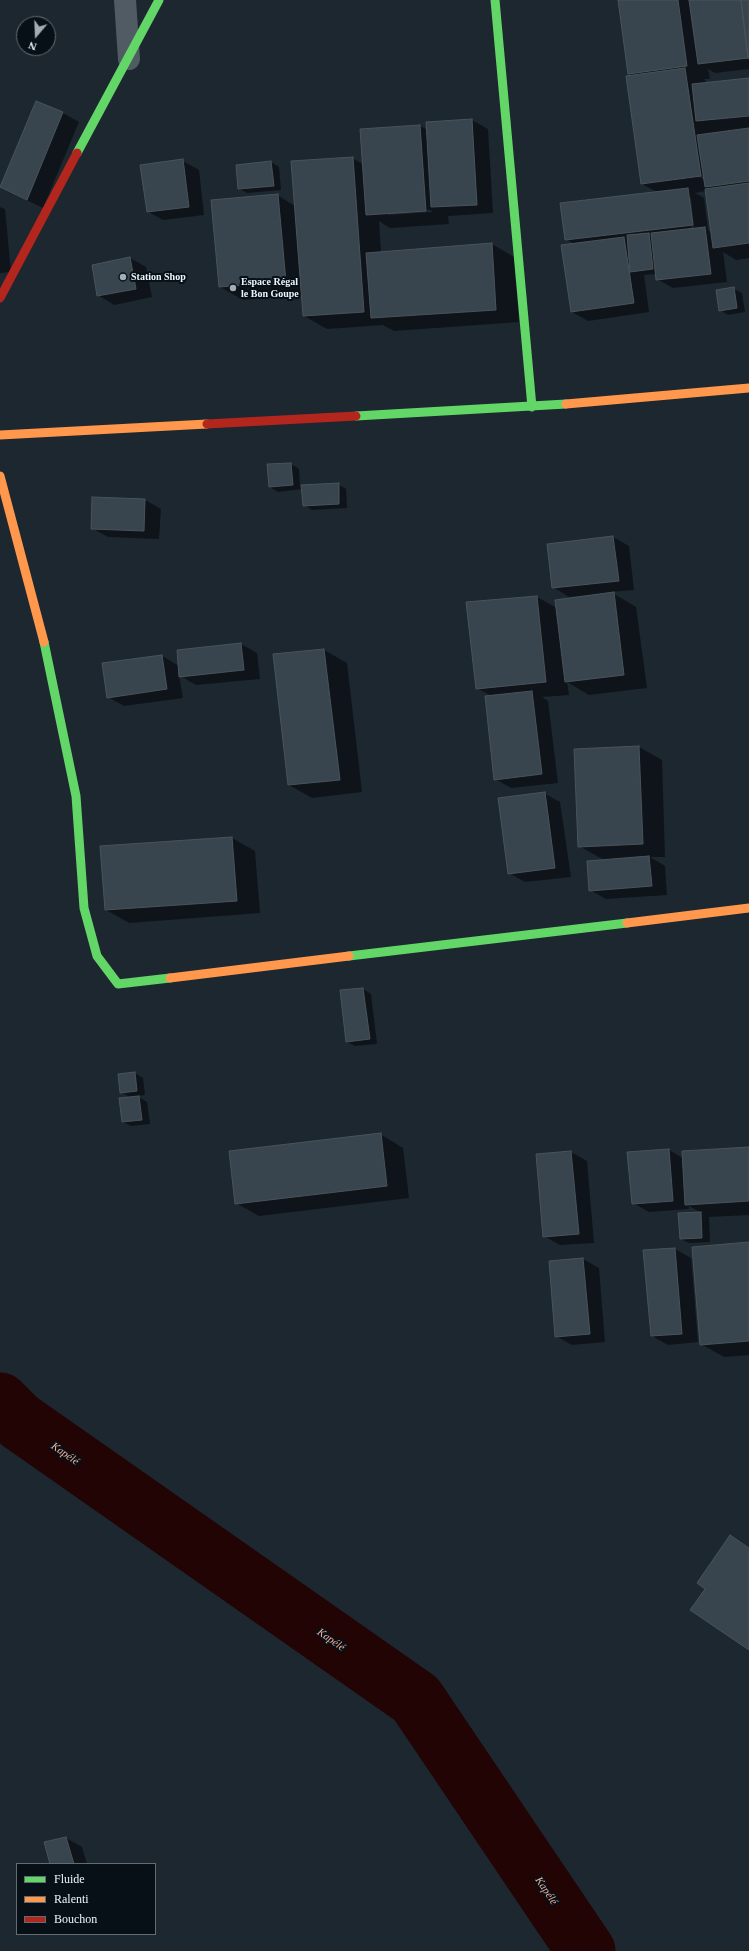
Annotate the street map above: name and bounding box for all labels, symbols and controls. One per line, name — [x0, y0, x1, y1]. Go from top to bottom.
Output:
north arrow — [16, 16, 56, 56]
text: N — [27, 39, 38, 53]
place label: Station Shop — [131, 271, 186, 283]
marker: Station Shop — [118, 272, 128, 282]
place label: Espace Régal le Bon Goupe — [241, 276, 299, 300]
marker: Espace Régal le Bon Goupe — [228, 283, 238, 293]
water label: Kapélé — [48, 1440, 82, 1468]
water label: Kapélé — [314, 1626, 348, 1654]
legend — [16, 1863, 156, 1935]
text: Fluide — [54, 1872, 85, 1886]
water label: Kapélé — [532, 1874, 560, 1908]
text: Ralenti — [54, 1892, 89, 1906]
text: Bouchon — [54, 1912, 97, 1926]

